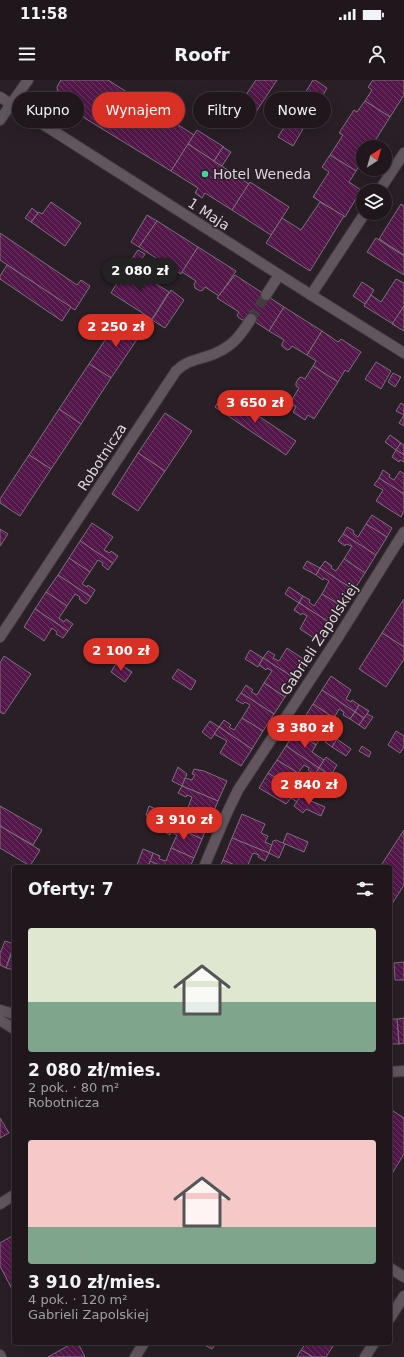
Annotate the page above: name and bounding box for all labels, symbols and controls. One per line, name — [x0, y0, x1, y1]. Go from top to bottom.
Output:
text: 11:58 — [20, 5, 68, 23]
icon: menu — [16, 43, 38, 65]
icon: person — [366, 43, 388, 65]
text: Roofr — [174, 44, 230, 65]
chip: Kupno — [12, 92, 84, 128]
chip: Wynajem — [92, 92, 185, 128]
chip: Filtry — [193, 92, 256, 128]
chip: Nowe — [264, 92, 331, 128]
north arrow — [356, 140, 392, 176]
map controls — [356, 140, 392, 220]
place label: Hotel Weneda — [213, 166, 311, 182]
marker: Hotel Weneda — [200, 169, 210, 179]
button: layers — [356, 184, 392, 220]
street label: 1 Maja — [185, 195, 233, 233]
pin: 2 080 zł — [99, 258, 181, 292]
text: 2 080 zł — [111, 263, 169, 278]
pin: 2 250 zł — [75, 314, 157, 348]
text: 2 250 zł — [87, 319, 145, 334]
pin: 3 650 zł — [214, 390, 296, 424]
text: 3 650 zł — [226, 395, 284, 410]
street label: Robotnicza — [74, 420, 130, 494]
street label: Gabrieli Zapolskiej — [277, 580, 361, 698]
pin: 2 100 zł — [80, 638, 162, 672]
text: 2 100 zł — [92, 643, 150, 658]
pin: 3 380 zł — [264, 715, 346, 749]
text: 3 380 zł — [276, 720, 334, 735]
pin: 2 840 zł — [268, 772, 350, 806]
text: 2 840 zł — [280, 777, 338, 792]
pin: 3 910 zł — [143, 807, 225, 841]
text: 3 910 zł — [155, 812, 213, 827]
icon: filters — [354, 878, 376, 900]
text: Oferty: 7 — [28, 879, 114, 899]
icon: home — [166, 954, 238, 1026]
text: 2 080 zł/mies. — [28, 1060, 161, 1080]
text: 2 pok. · 80 m² — [28, 1080, 119, 1095]
text: Robotnicza — [28, 1095, 100, 1110]
icon: home — [166, 1166, 238, 1238]
text: 3 910 zł/mies. — [28, 1272, 161, 1292]
text: 4 pok. · 120 m² — [28, 1292, 128, 1307]
text: Gabrieli Zapolskiej — [28, 1307, 149, 1322]

